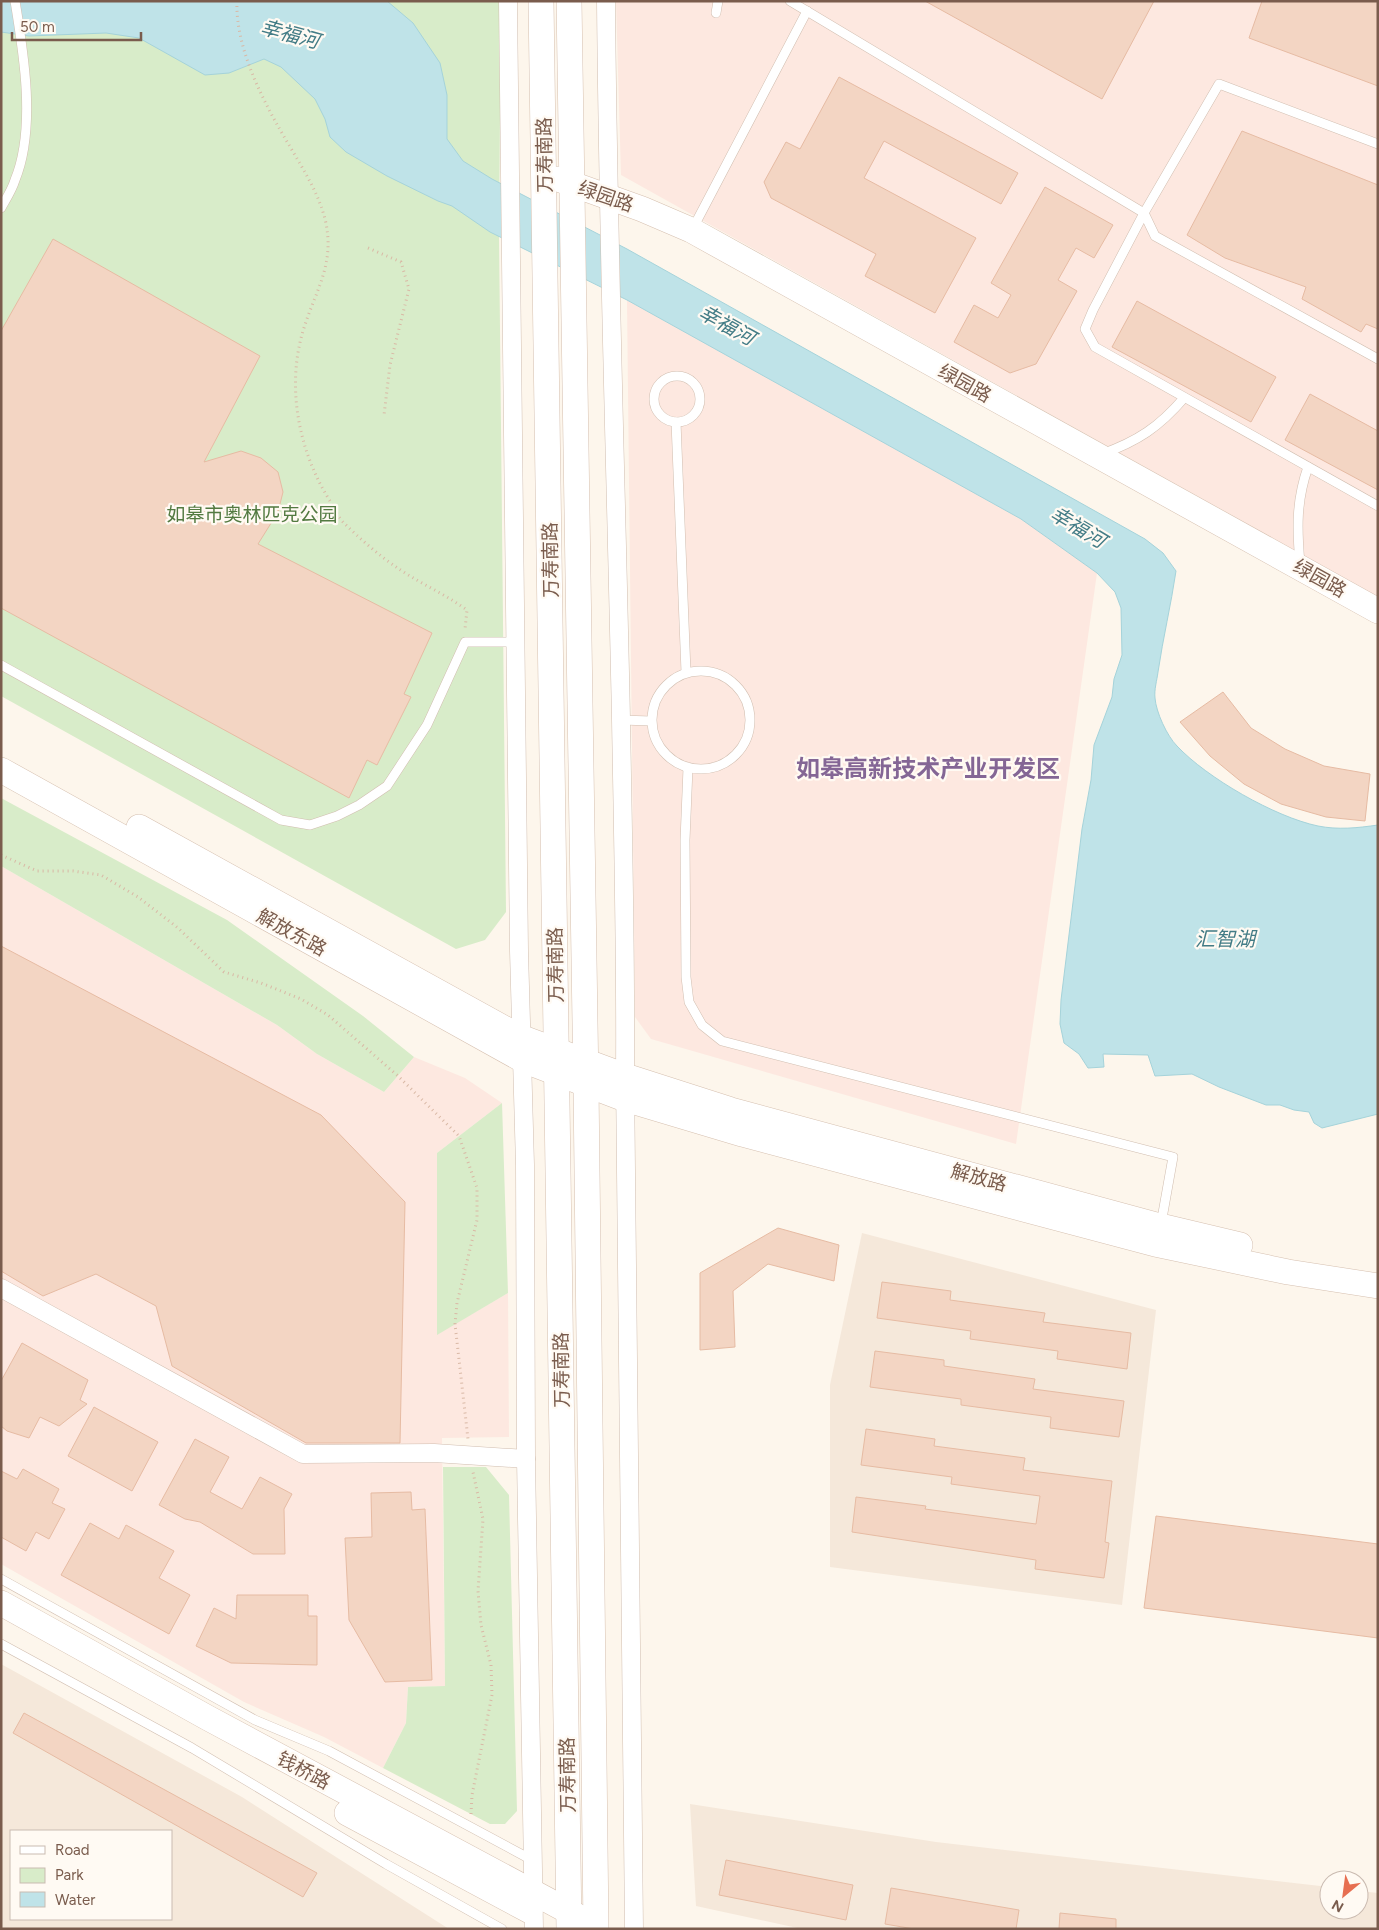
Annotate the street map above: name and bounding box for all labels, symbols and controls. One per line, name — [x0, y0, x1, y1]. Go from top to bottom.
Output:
scale bar — [12, 10, 141, 42]
water label: 幸福河 — [258, 15, 326, 54]
text: 50 m — [20, 18, 55, 36]
street label: 万寿南路 — [532, 117, 557, 193]
street label: 绿园路 — [575, 176, 637, 217]
water label: 幸福河 — [695, 300, 763, 352]
street label: 绿园路 — [934, 360, 995, 407]
water label: 幸福河 — [1046, 501, 1113, 555]
park label: 如皋市奥林匹克公园 — [166, 503, 338, 526]
street label: 万寿南路 — [538, 522, 563, 598]
street label: 绿园路 — [1289, 555, 1350, 602]
district label: 如皋高新技术产业开发区 — [796, 754, 1060, 783]
street label: 解放东路 — [253, 904, 331, 961]
street label: 万寿南路 — [543, 927, 568, 1003]
water label: 汇智湖 — [1195, 927, 1258, 951]
street label: 解放路 — [948, 1159, 1009, 1196]
street label: 万寿南路 — [549, 1332, 574, 1408]
street label: 万寿南路 — [555, 1737, 580, 1813]
street label: 钱桥路 — [273, 1747, 334, 1794]
legend — [10, 1830, 172, 1920]
text: Road — [55, 1841, 90, 1859]
text: Park — [55, 1866, 84, 1884]
north arrow — [1319, 1870, 1369, 1920]
text: Water — [55, 1891, 95, 1909]
text: N — [1329, 1896, 1347, 1916]

